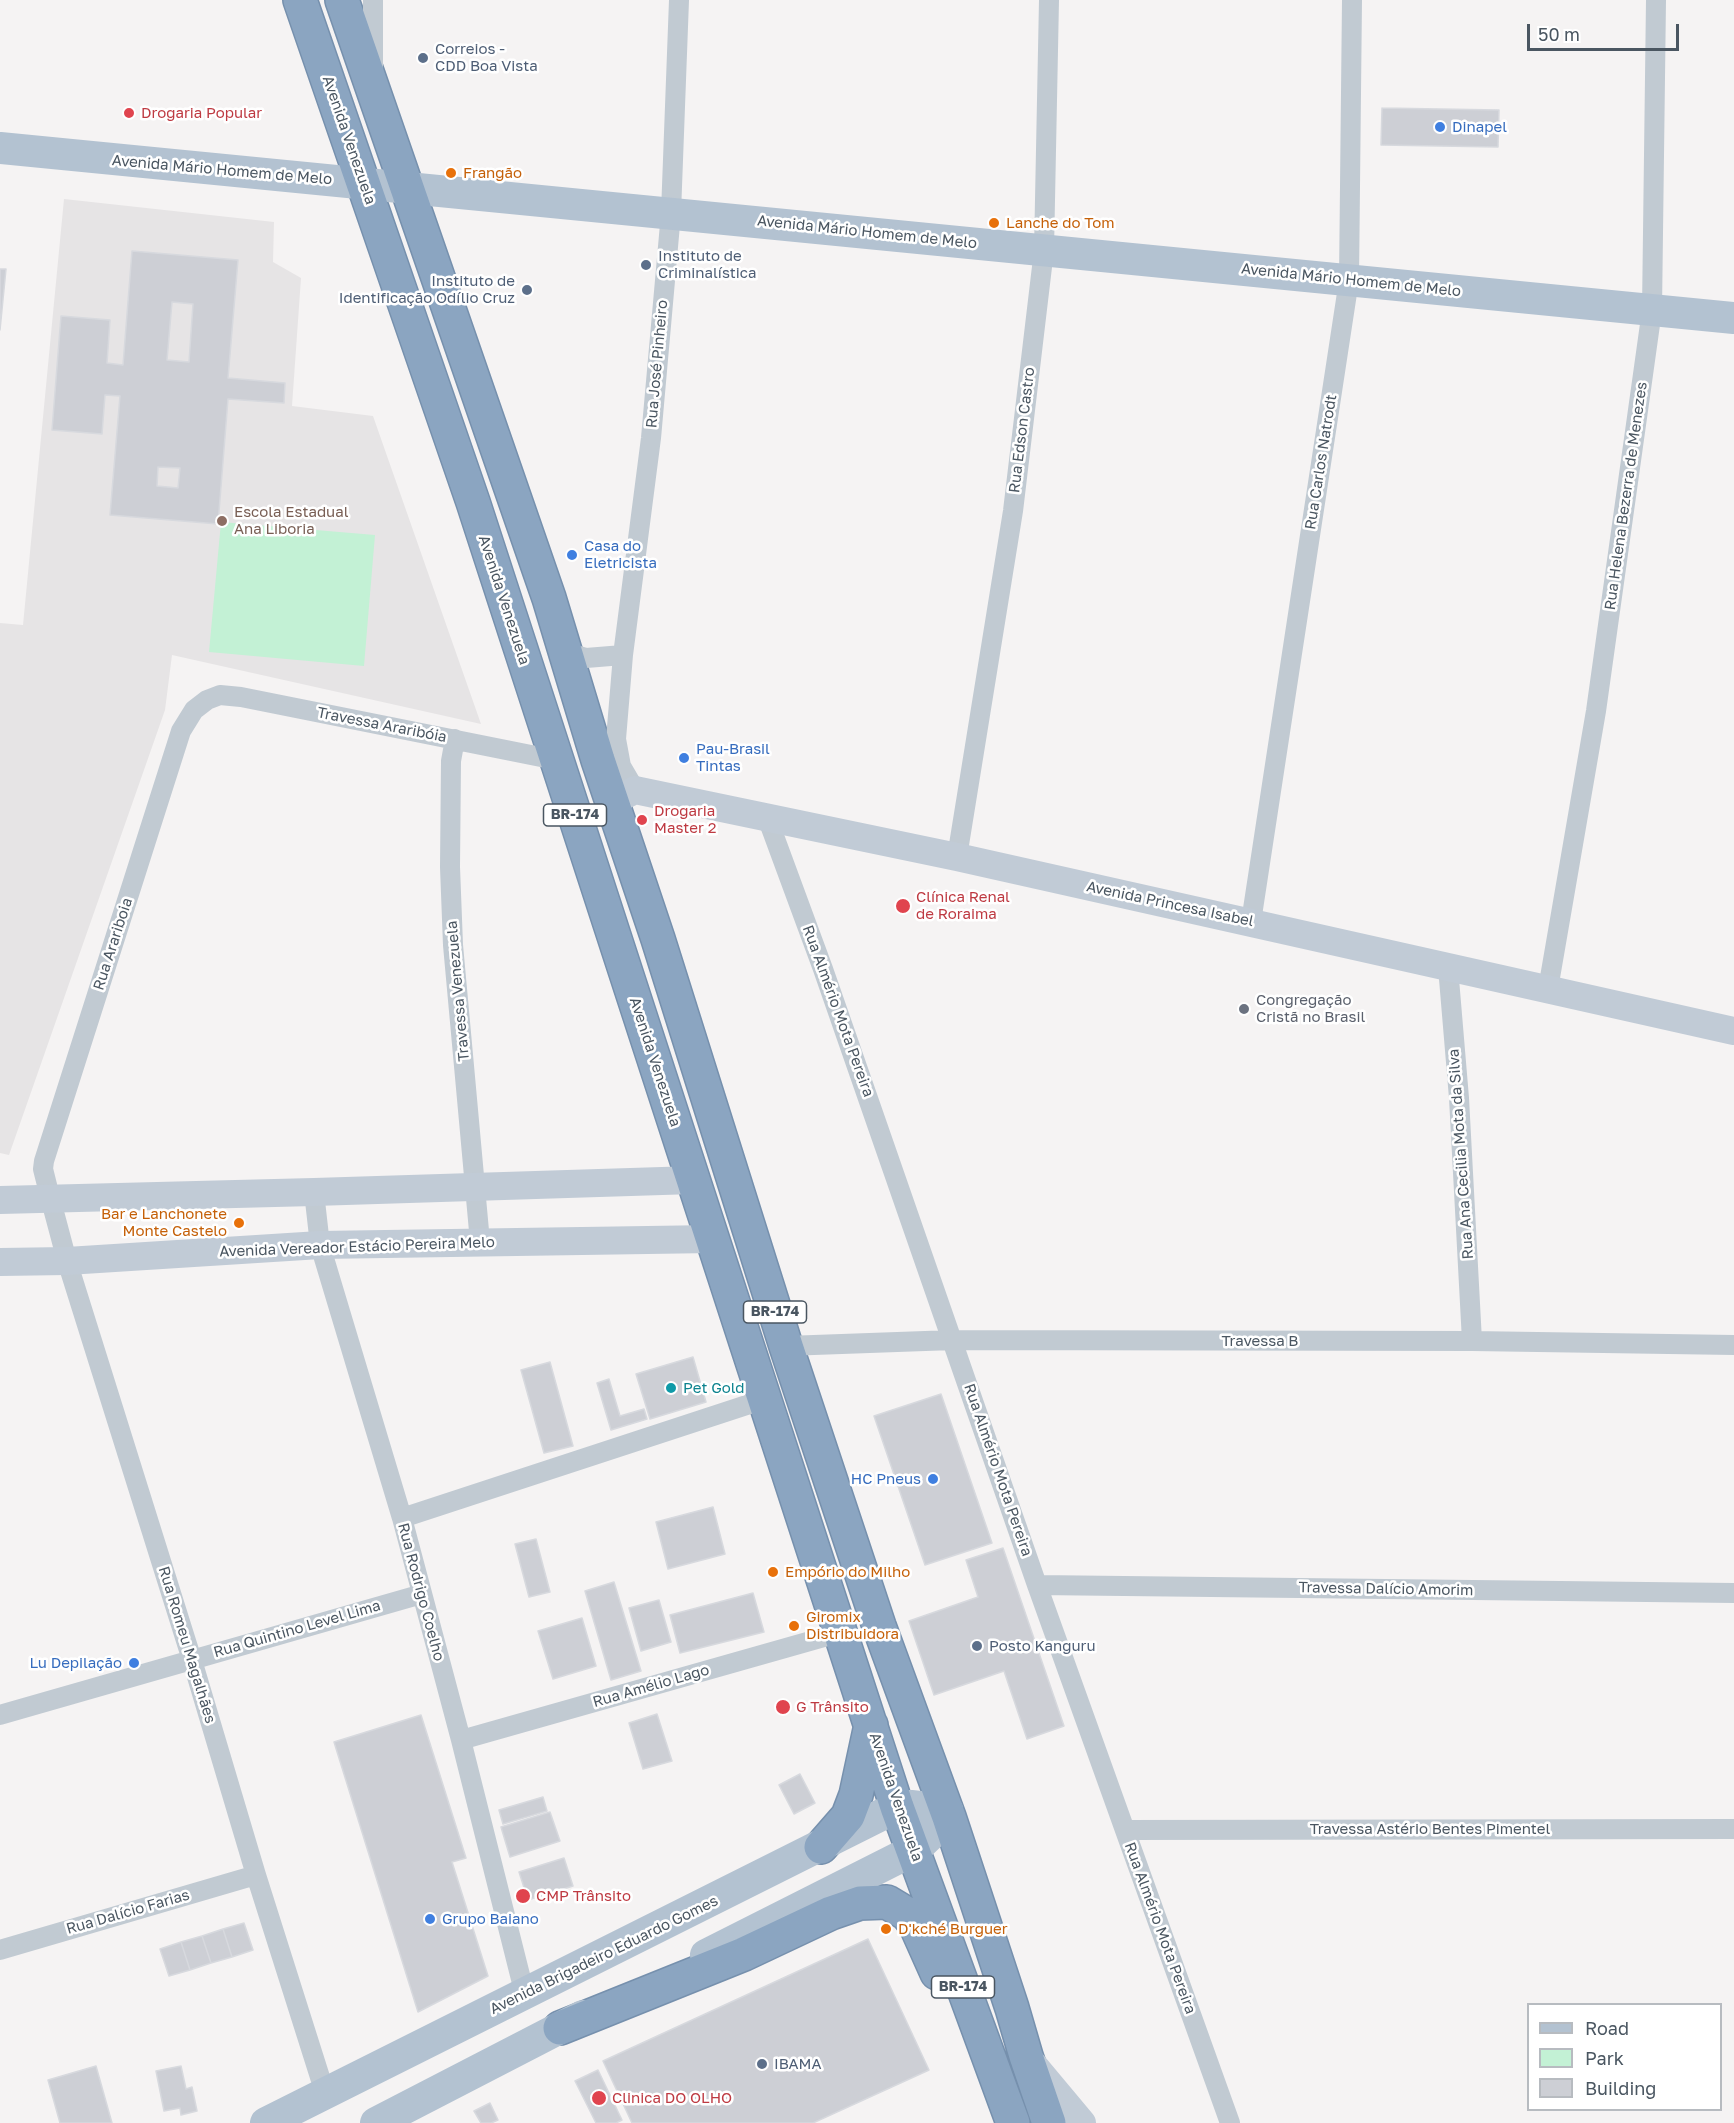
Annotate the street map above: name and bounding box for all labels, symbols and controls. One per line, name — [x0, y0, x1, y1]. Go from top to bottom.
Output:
scale bar — [1530, 12, 1682, 50]
text: 50 m — [1538, 23, 1580, 45]
place label: Correios - CDD Boa Vista — [435, 40, 538, 75]
marker: Correios - CDD Boa Vista — [416, 51, 430, 65]
street label: Avenida Venezuela — [318, 73, 380, 207]
place label: Drogaria Popular — [141, 104, 262, 122]
marker: Drogaria Popular — [122, 106, 136, 120]
place label: Dinapel — [1452, 118, 1507, 136]
marker: Dinapel — [1433, 120, 1447, 134]
street label: Avenida Mário Homem de Melo — [111, 151, 333, 189]
place label: Frangão — [463, 164, 522, 182]
marker: Frangão — [444, 166, 458, 180]
street label: Avenida Mário Homem de Melo — [756, 212, 978, 252]
place label: Lanche do Tom — [1006, 214, 1114, 232]
marker: Lanche do Tom — [987, 216, 1001, 230]
place label: Instituto de Criminalística — [658, 247, 757, 282]
marker: Instituto de Criminalística — [639, 258, 653, 272]
street label: Avenida Mário Homem de Melo — [1240, 260, 1462, 300]
place label: Instituto de Identificação Odílio Cruz — [339, 272, 515, 307]
marker: Instituto de Identificação Odílio Cruz — [520, 283, 534, 297]
street label: Rua José Pinheiro — [642, 299, 672, 429]
street label: Rua Edson Castro — [1005, 366, 1039, 494]
street label: Rua Helena Bezerra de Menezes — [1601, 381, 1651, 611]
street label: Rua Carlos Natrodt — [1301, 393, 1341, 531]
place label: Escola Estadual Ana Liboria — [234, 503, 348, 538]
marker: Escola Estadual Ana Liboria — [215, 514, 229, 528]
street label: Avenida Venezuela — [475, 533, 533, 667]
place label: Casa do Eletricista — [584, 537, 657, 572]
marker: Casa do Eletricista — [565, 548, 579, 562]
street label: Travessa Araribóia — [316, 704, 448, 746]
place label: Pau-Brasil Tintas — [696, 740, 770, 775]
marker: Pau-Brasil Tintas — [677, 751, 691, 765]
place label: Drogaria Master 2 — [654, 802, 716, 837]
road number: BR-174 — [544, 804, 606, 826]
marker: Drogaria Master 2 — [635, 813, 649, 827]
street label: Avenida Princesa Isabel — [1085, 877, 1255, 931]
place label: Clínica Renal de Roraima — [916, 888, 1010, 923]
street label: Rua Arariboia — [90, 896, 136, 992]
marker: Clínica Renal de Roraima — [894, 897, 912, 915]
street label: Travessa Venezuela — [443, 920, 473, 1062]
street label: Rua Almério Mota Pereira — [799, 923, 877, 1099]
place label: Congregação Cristã no Brasil — [1256, 991, 1365, 1026]
street label: Avenida Venezuela — [626, 995, 684, 1129]
marker: Congregação Cristã no Brasil — [1237, 1002, 1251, 1016]
street label: Rua Ana Cecilia Mota da Silva — [1445, 1048, 1477, 1260]
place label: Bar e Lanchonete Monte Castelo — [101, 1205, 227, 1240]
marker: Bar e Lanchonete Monte Castelo — [232, 1216, 246, 1230]
street label: Avenida Vereador Estácio Pereira Melo — [219, 1233, 495, 1261]
road number: BR-174 — [744, 1301, 806, 1323]
street label: Travessa B — [1222, 1332, 1298, 1350]
place label: Pet Gold — [683, 1379, 745, 1397]
marker: Pet Gold — [664, 1381, 678, 1395]
street label: Rua Almério Mota Pereira — [960, 1381, 1036, 1559]
place label: HC Pneus — [851, 1470, 921, 1488]
marker: HC Pneus — [926, 1472, 940, 1486]
street label: Rua Rodrigo Coelho — [394, 1521, 448, 1663]
place label: Empório do Milho — [785, 1563, 910, 1581]
street label: Rua Romeu Magalhães — [155, 1564, 219, 1726]
marker: Empório do Milho — [766, 1565, 780, 1579]
street label: Travessa Dalício Amorim — [1298, 1578, 1474, 1600]
street label: Rua Quintino Level Lima — [211, 1597, 383, 1661]
place label: Giromix Distribuidora — [806, 1608, 899, 1643]
marker: Giromix Distribuidora — [787, 1619, 801, 1633]
place label: Posto Kanguru — [989, 1637, 1095, 1655]
marker: Posto Kanguru — [970, 1639, 984, 1653]
place label: Lu Depilação — [30, 1654, 122, 1672]
marker: Lu Depilação — [127, 1656, 141, 1670]
street label: Rua Amélio Lago — [591, 1661, 711, 1711]
marker: G Trânsito — [774, 1698, 792, 1716]
place label: G Trânsito — [796, 1698, 869, 1716]
street label: Avenida Venezuela — [865, 1730, 927, 1864]
street label: Travessa Astério Bentes Pimentel — [1310, 1820, 1550, 1838]
street label: Rua Almério Mota Pereira — [1121, 1840, 1199, 2016]
street label: Rua Dalício Farias — [64, 1886, 192, 1938]
marker: CMP Trânsito — [514, 1887, 532, 1905]
place label: CMP Trânsito — [536, 1887, 631, 1905]
street label: Avenida Brigadeiro Eduardo Gomes — [487, 1892, 721, 2018]
place label: Grupo Baiano — [442, 1910, 539, 1928]
marker: Grupo Baiano — [423, 1912, 437, 1926]
place label: D'kché Burguer — [898, 1920, 1007, 1938]
marker: D'kché Burguer — [879, 1922, 893, 1936]
road number: BR-174 — [932, 1976, 994, 1998]
legend — [1527, 2003, 1722, 2111]
text: Road — [1585, 2017, 1629, 2039]
text: Park — [1585, 2047, 1624, 2069]
place label: IBAMA — [774, 2055, 821, 2073]
marker: IBAMA — [755, 2057, 769, 2071]
text: Building — [1585, 2077, 1656, 2099]
marker: Clinica DO OLHO — [590, 2089, 608, 2107]
place label: Clinica DO OLHO — [612, 2089, 732, 2107]

